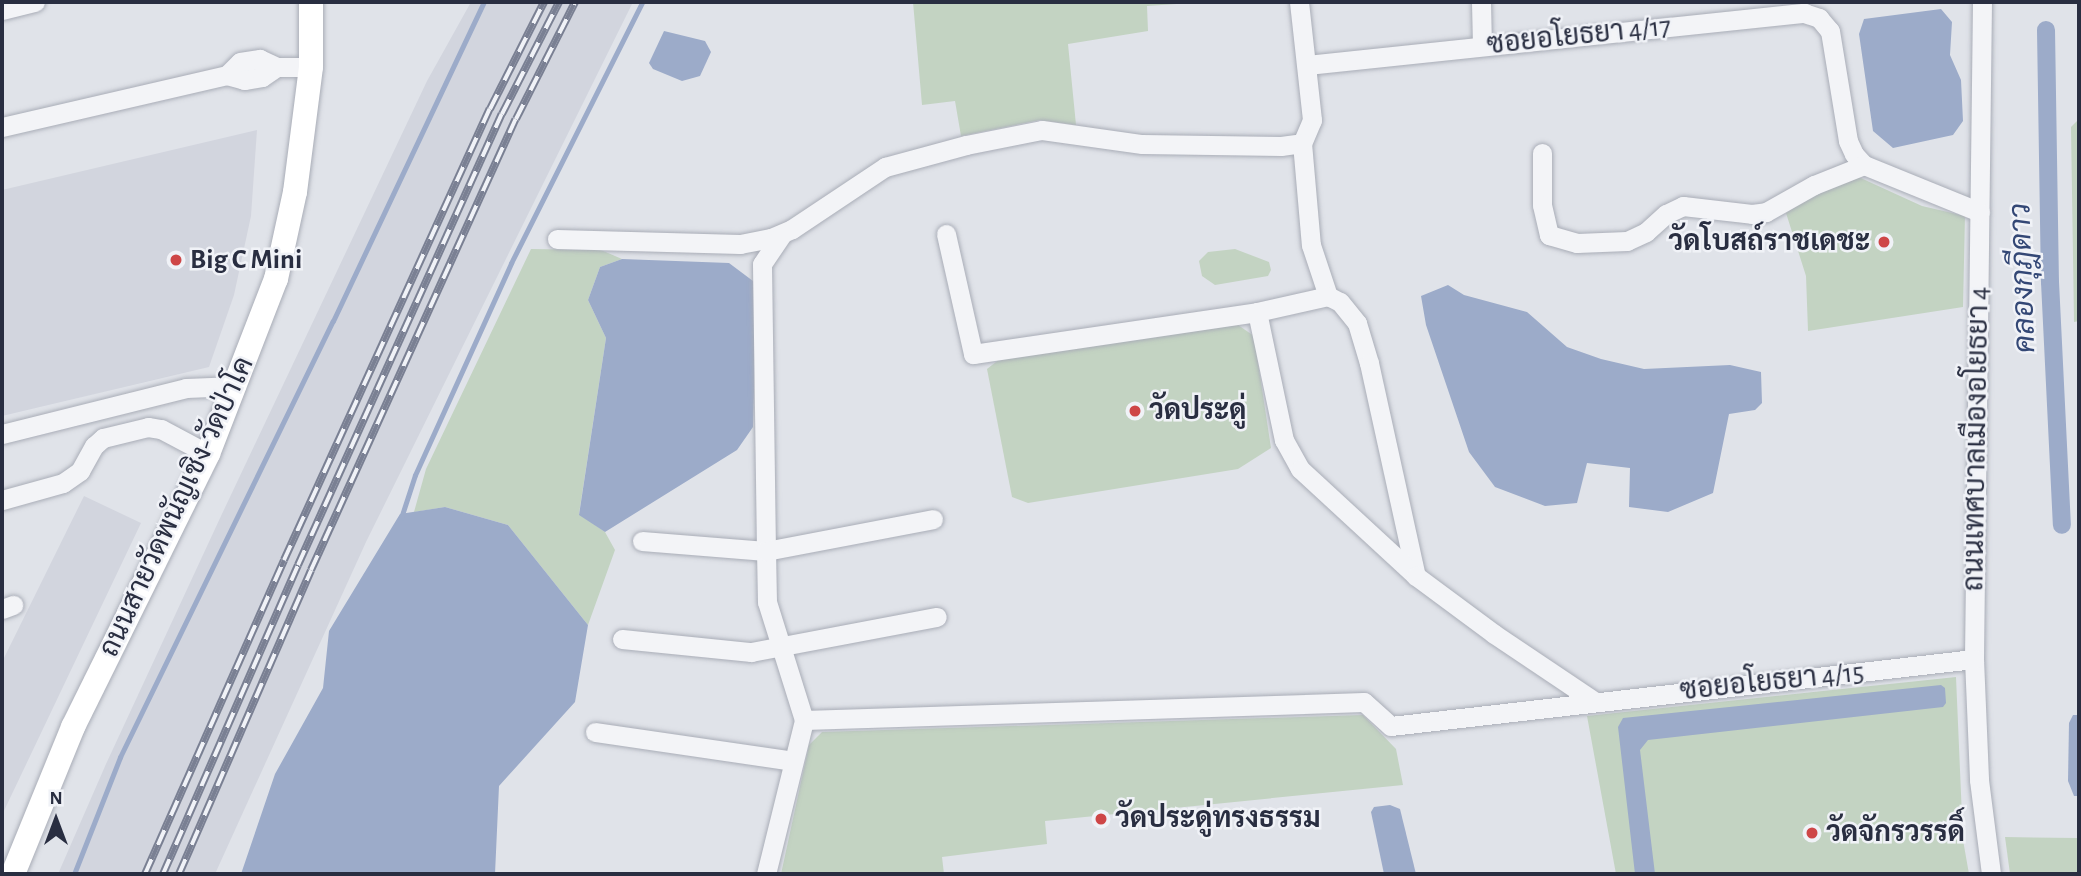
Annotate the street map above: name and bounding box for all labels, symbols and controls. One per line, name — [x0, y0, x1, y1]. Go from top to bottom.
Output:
street label: ซอยอโยธยา 4/17 — [1485, 10, 1673, 62]
water label: คลองกุฎีดาว — [2002, 202, 2044, 354]
place label: วัดโบสถ์ราชเดชะ — [1668, 225, 1870, 259]
marker: วัดโบสถ์ราชเดชะ — [1876, 234, 1892, 250]
place label: Big C Mini — [190, 243, 302, 277]
marker: Big C Mini — [168, 252, 184, 268]
street label: ถนนเทศบาลเมืองอโยธยา 4 — [1958, 286, 1996, 592]
street label: ถนนสายวัดพนัญเชิง-วัดป่าโค — [93, 352, 261, 662]
place label: วัดประดู่ — [1149, 394, 1246, 428]
marker: วัดประดู่ — [1127, 403, 1143, 419]
street label: ซอยอโยธยา 4/15 — [1678, 656, 1866, 708]
north arrow — [21, 785, 91, 855]
text: N — [49, 789, 63, 808]
place label: วัดประดู่ทรงธรรม — [1115, 802, 1321, 836]
marker: วัดประดู่ทรงธรรม — [1093, 811, 1109, 827]
place label: วัดจักรวรรดิ์ — [1826, 816, 1965, 850]
marker: วัดจักรวรรดิ์ — [1804, 825, 1820, 841]

